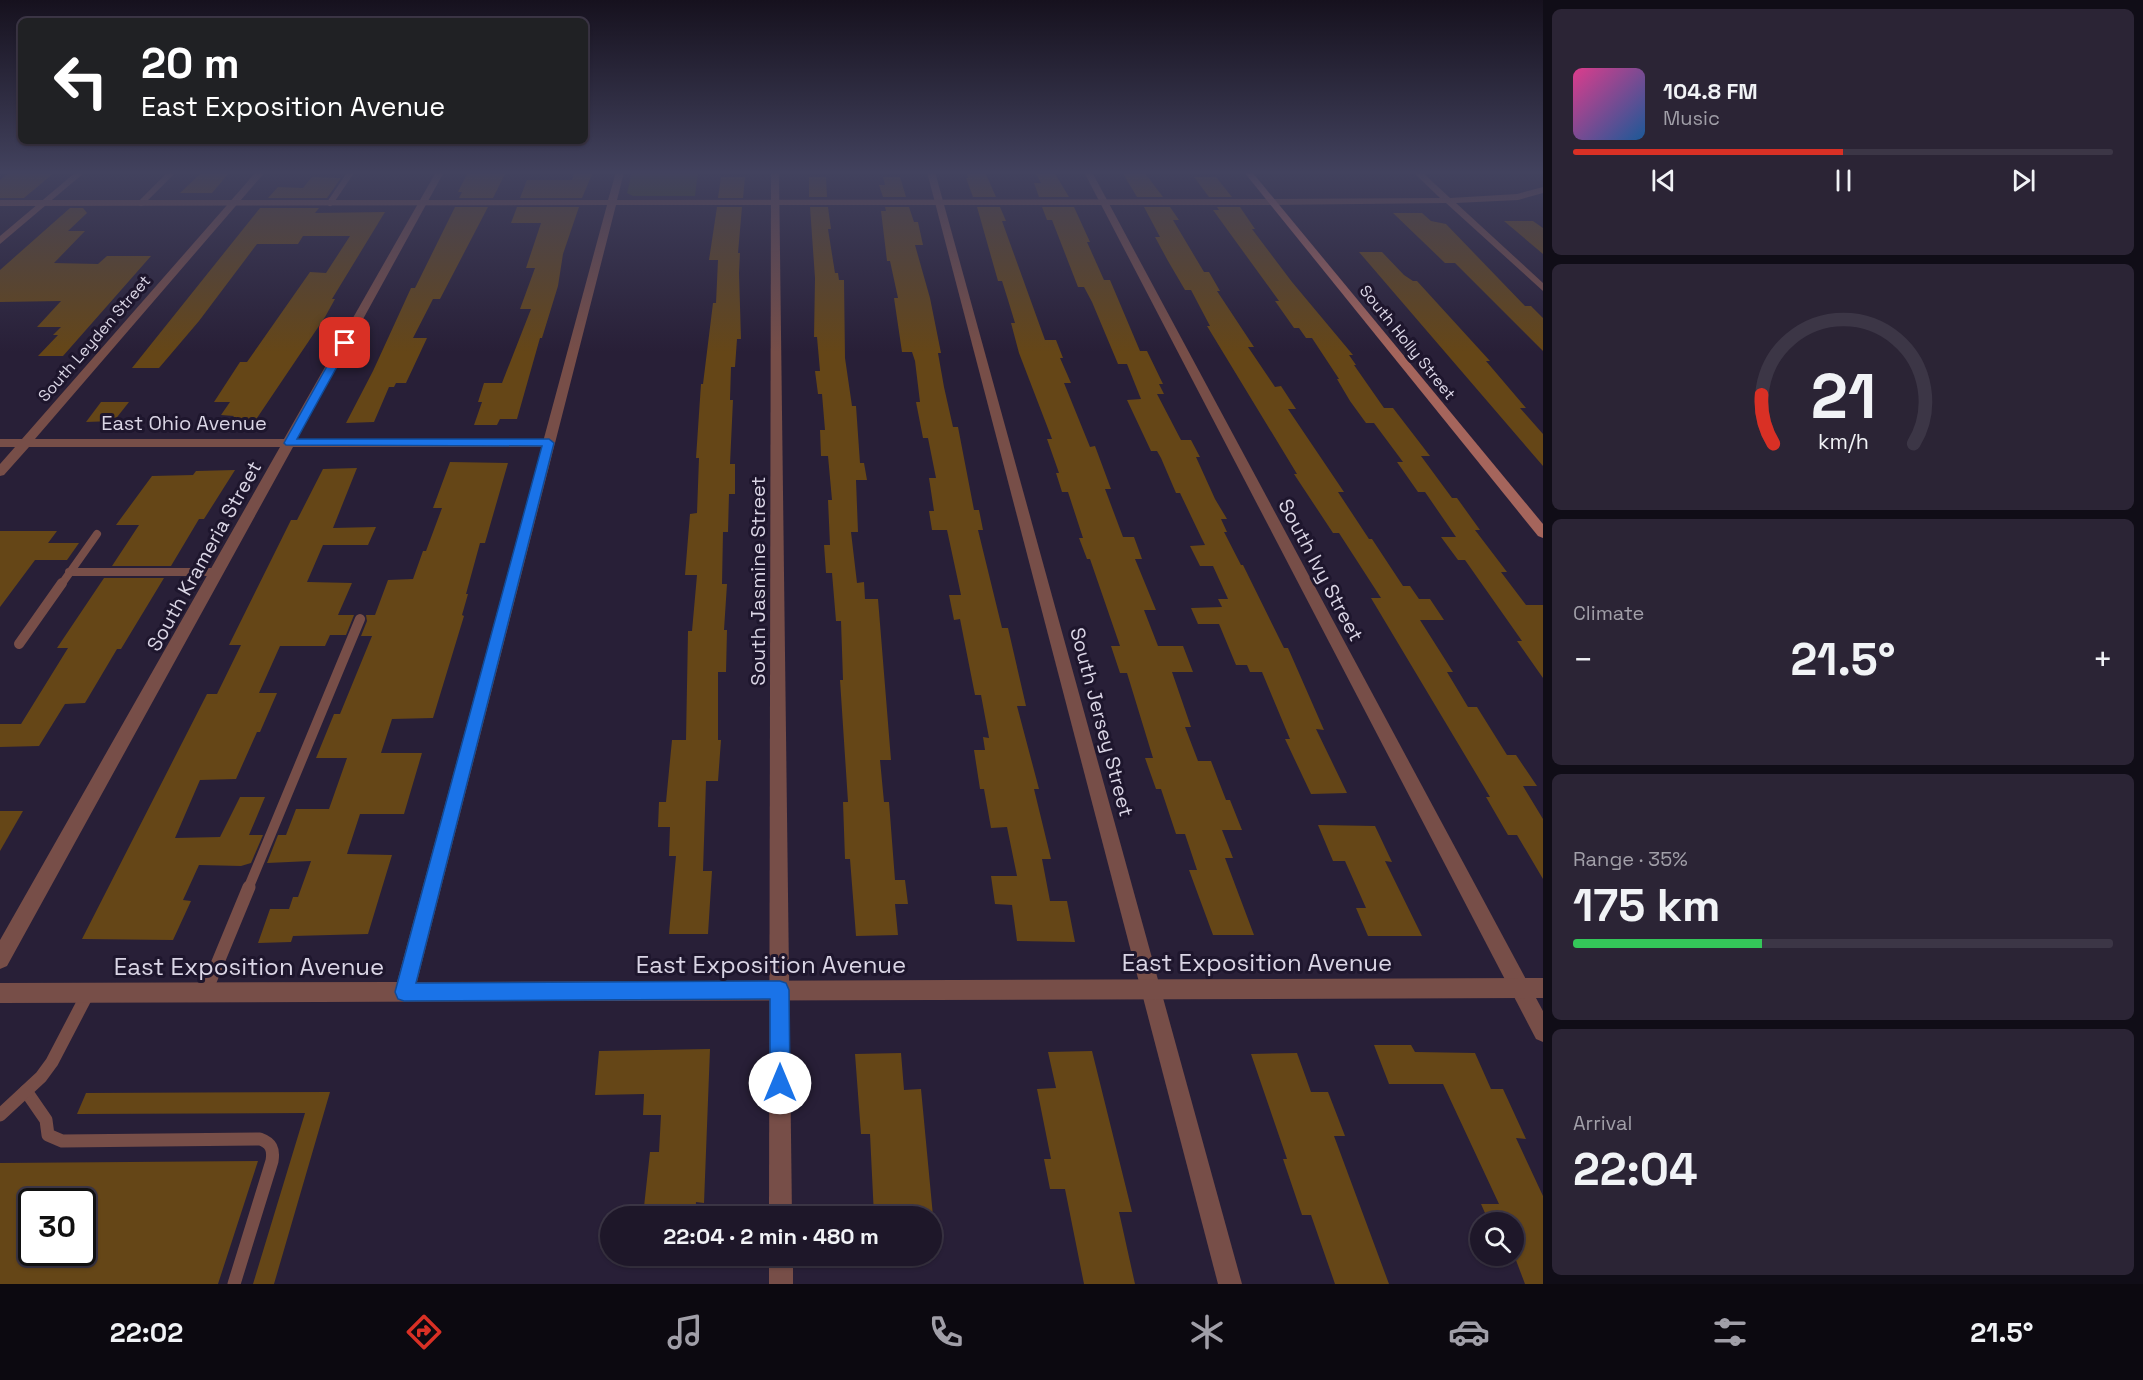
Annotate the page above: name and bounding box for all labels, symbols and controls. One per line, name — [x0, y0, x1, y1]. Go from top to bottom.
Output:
text: 20 m — [141, 37, 240, 90]
icon: left — [42, 42, 120, 120]
text: 104.8 FM — [1663, 77, 1758, 105]
text: East Exposition Avenue — [141, 89, 445, 124]
text: Music — [1663, 105, 1720, 131]
icon: previous — [1647, 164, 1680, 197]
icon: pause — [1827, 164, 1860, 197]
icon: next — [2007, 164, 2040, 197]
street label: South Leyden Street — [34, 271, 155, 406]
street label: South Holly Street — [1355, 281, 1460, 404]
pin — [319, 317, 370, 368]
icon: arrive — [328, 326, 361, 359]
text: 21 — [1810, 357, 1876, 436]
street label: East Ohio Avenue — [101, 410, 267, 436]
text: km/h — [1817, 428, 1869, 455]
street label: South Krameria Street — [141, 456, 267, 656]
street label: South Jasmine Street — [745, 476, 771, 686]
street label: South Ivy Street — [1273, 494, 1369, 646]
text: Climate — [1573, 600, 1644, 626]
street label: South Jersey Street — [1064, 625, 1140, 819]
text: 21.5° — [1790, 631, 1896, 688]
text: − — [1573, 639, 1593, 681]
text: + — [2093, 639, 2113, 681]
text: Range · 35% — [1573, 846, 1688, 872]
text: 175 km — [1573, 877, 1721, 934]
street label: East Exposition Avenue — [1122, 947, 1392, 978]
street label: East Exposition Avenue — [636, 949, 906, 980]
street label: East Exposition Avenue — [114, 951, 384, 982]
position arrow — [748, 1051, 812, 1115]
text: Arrival — [1573, 1110, 1632, 1136]
text: 22:04 — [1573, 1141, 1698, 1198]
speed limit sign: 30 — [18, 1188, 96, 1266]
map controls — [1470, 1212, 1524, 1266]
button: search — [1470, 1212, 1524, 1266]
text: 22:04 · 2 min · 480 m — [663, 1222, 879, 1250]
icon: directions — [403, 1311, 445, 1353]
icon: music — [664, 1311, 706, 1353]
icon: phone — [925, 1311, 967, 1353]
icon: climate — [1186, 1311, 1228, 1353]
icon: car — [1448, 1311, 1490, 1353]
icon: filters — [1709, 1311, 1751, 1353]
text: 22:02 — [110, 1315, 183, 1350]
text: 21.5° — [1970, 1315, 2033, 1350]

